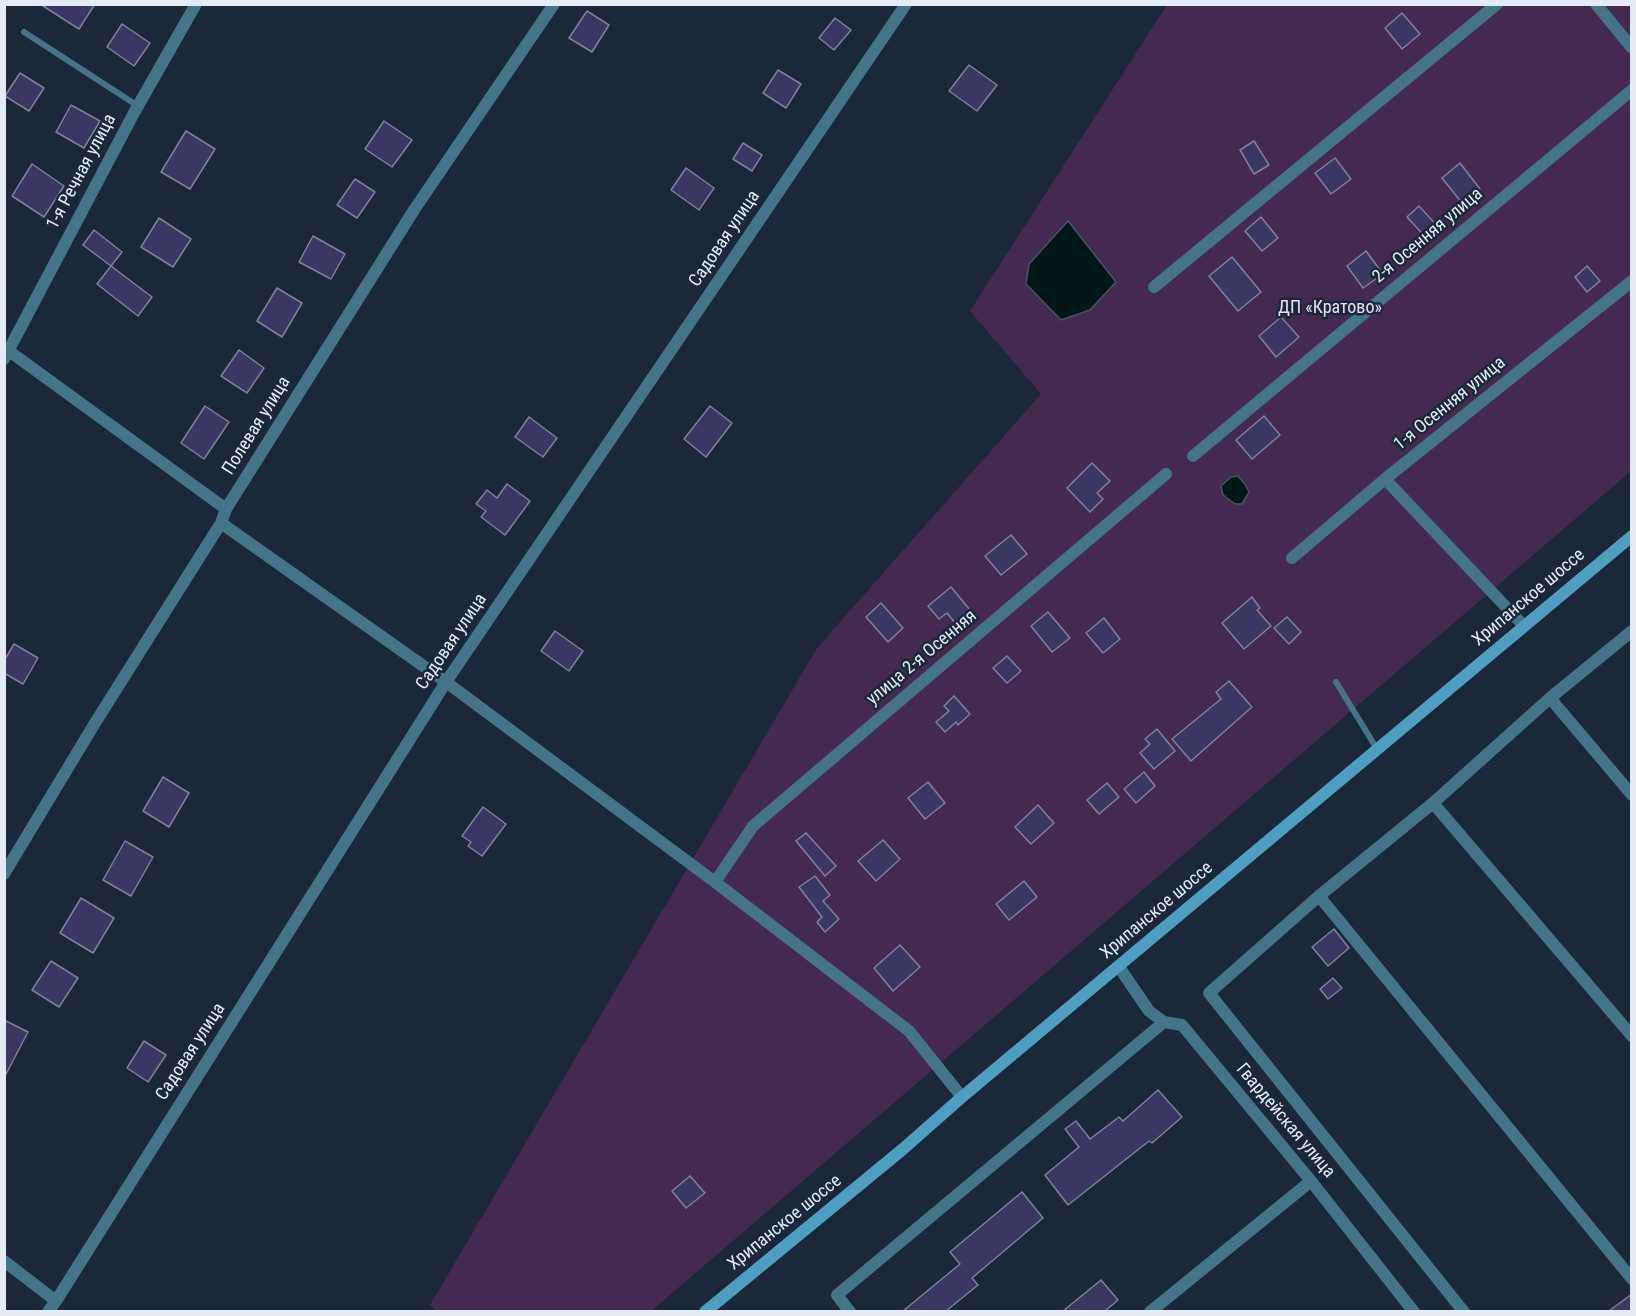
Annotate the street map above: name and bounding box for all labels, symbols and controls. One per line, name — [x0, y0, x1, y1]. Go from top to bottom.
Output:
street label: 1-я Речная улица — [43, 111, 121, 233]
street label: 2-я Осенняя улица — [1369, 184, 1487, 288]
street label: Садовая улица — [685, 187, 765, 291]
park label: ДП «Кратово» — [1278, 297, 1382, 319]
street label: 1-я Осенняя улица — [1390, 352, 1510, 456]
street label: Полевая улица — [218, 373, 296, 479]
street label: Хрипанское шоссе — [1468, 545, 1590, 651]
street label: Садовая улица — [412, 590, 492, 694]
street label: улица 2-я Осенняя — [863, 606, 981, 710]
street label: Хрипанское шоссе — [1096, 858, 1218, 964]
street label: Садовая улица — [152, 999, 230, 1105]
street label: Гвардейская улица — [1231, 1059, 1339, 1183]
street label: Хрипанское шоссе — [724, 1171, 846, 1275]

